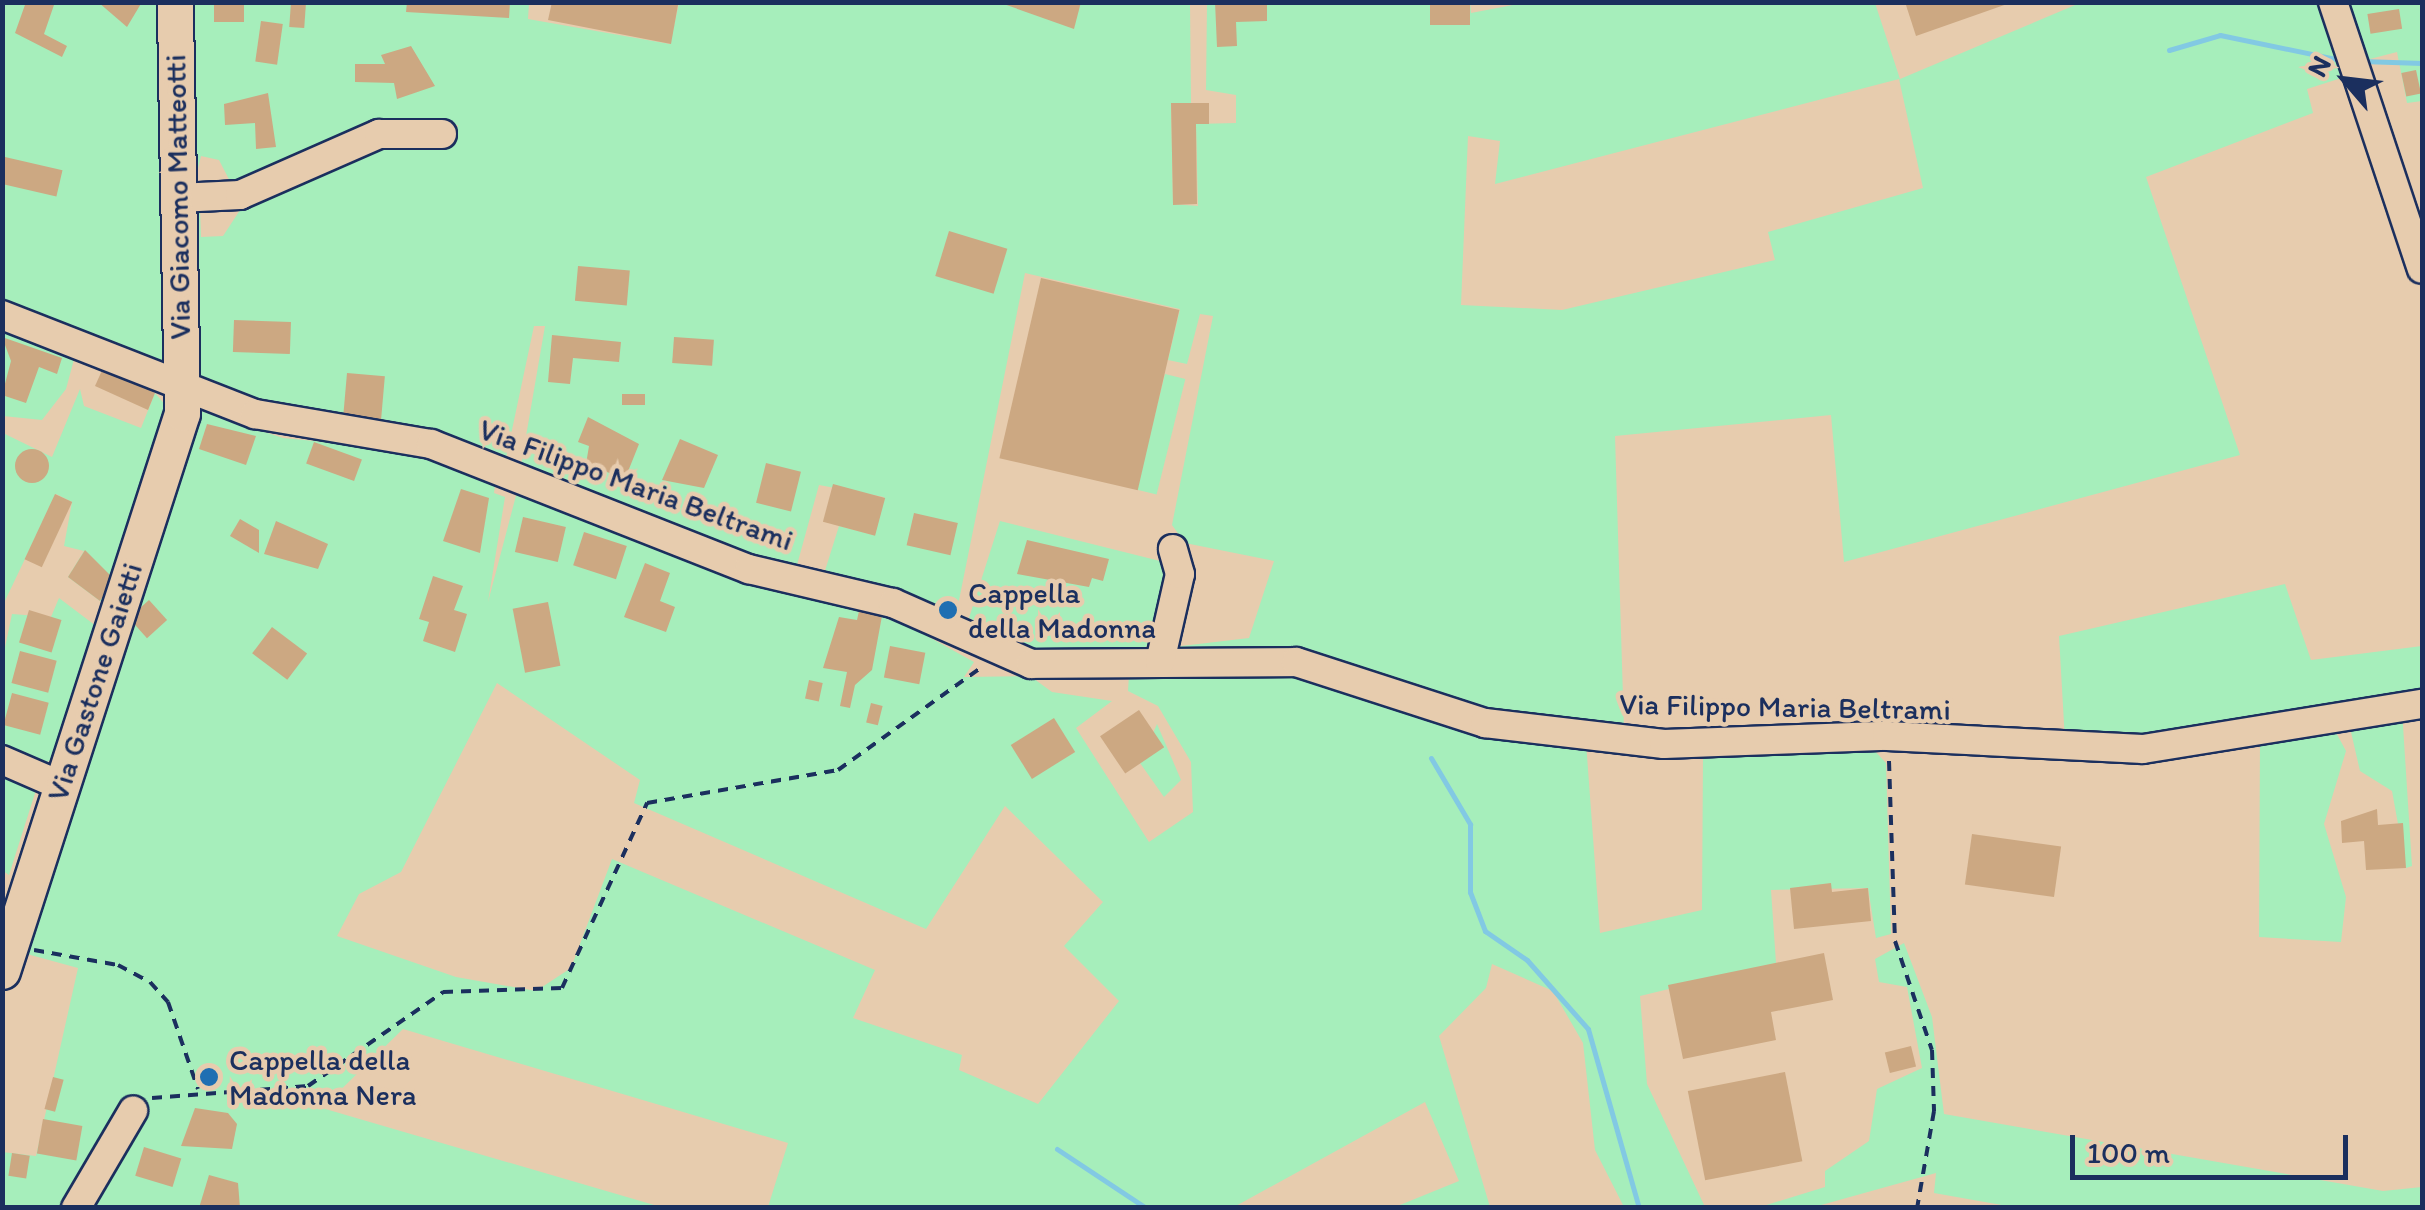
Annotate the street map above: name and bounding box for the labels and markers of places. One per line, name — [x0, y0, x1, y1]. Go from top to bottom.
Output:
place label: Cappella della Madonna — [968, 575, 1157, 646]
marker: Cappella della Madonna — [937, 599, 959, 621]
place label: Cappella della Madonna Nera — [229, 1042, 417, 1112]
marker: Cappella della Madonna Nera — [198, 1066, 220, 1088]

